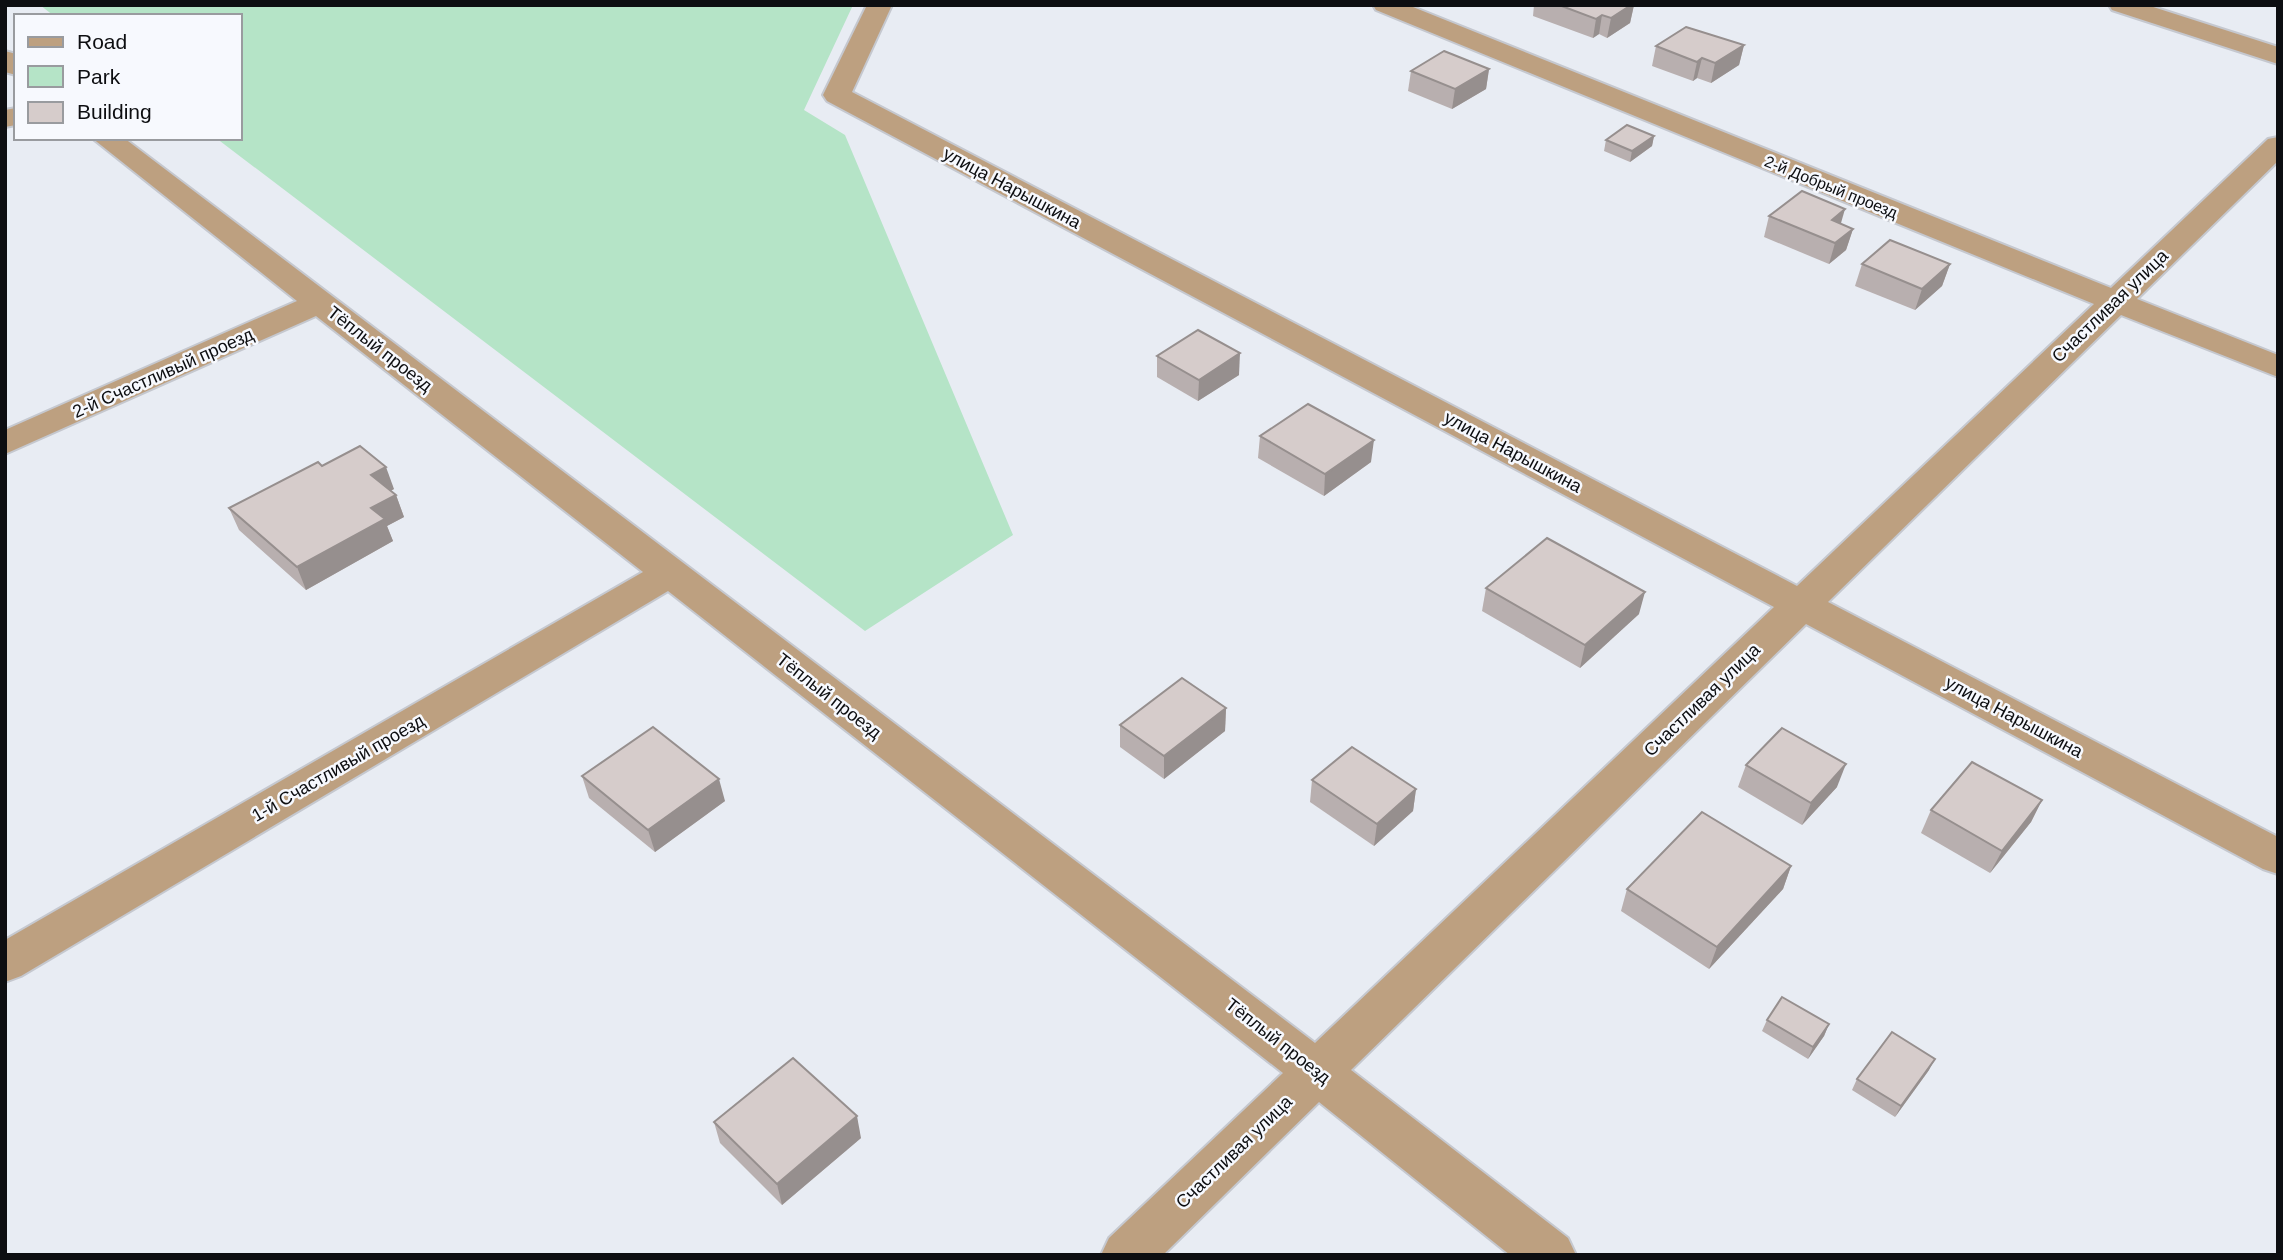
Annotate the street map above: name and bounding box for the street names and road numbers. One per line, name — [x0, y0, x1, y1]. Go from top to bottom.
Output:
street label: улица Нарышкина — [940, 143, 1085, 233]
street label: 2-й Добрый проезд — [1762, 153, 1901, 222]
street label: Счастливая улица — [2048, 245, 2173, 366]
street label: Тёплый проезд — [324, 302, 437, 396]
street label: 2-й Счастливый проезд — [69, 324, 257, 422]
street label: улица Нарышкина — [1441, 407, 1586, 497]
street label: Счастливая улица — [1640, 639, 1765, 760]
street label: Тёплый проезд — [773, 649, 886, 743]
street label: улица Нарышкина — [1942, 672, 2087, 762]
street label: 1-й Счастливый проезд — [248, 710, 428, 826]
street label: Тёплый проезд — [1222, 994, 1335, 1088]
street label: Счастливая улица — [1172, 1091, 1297, 1212]

